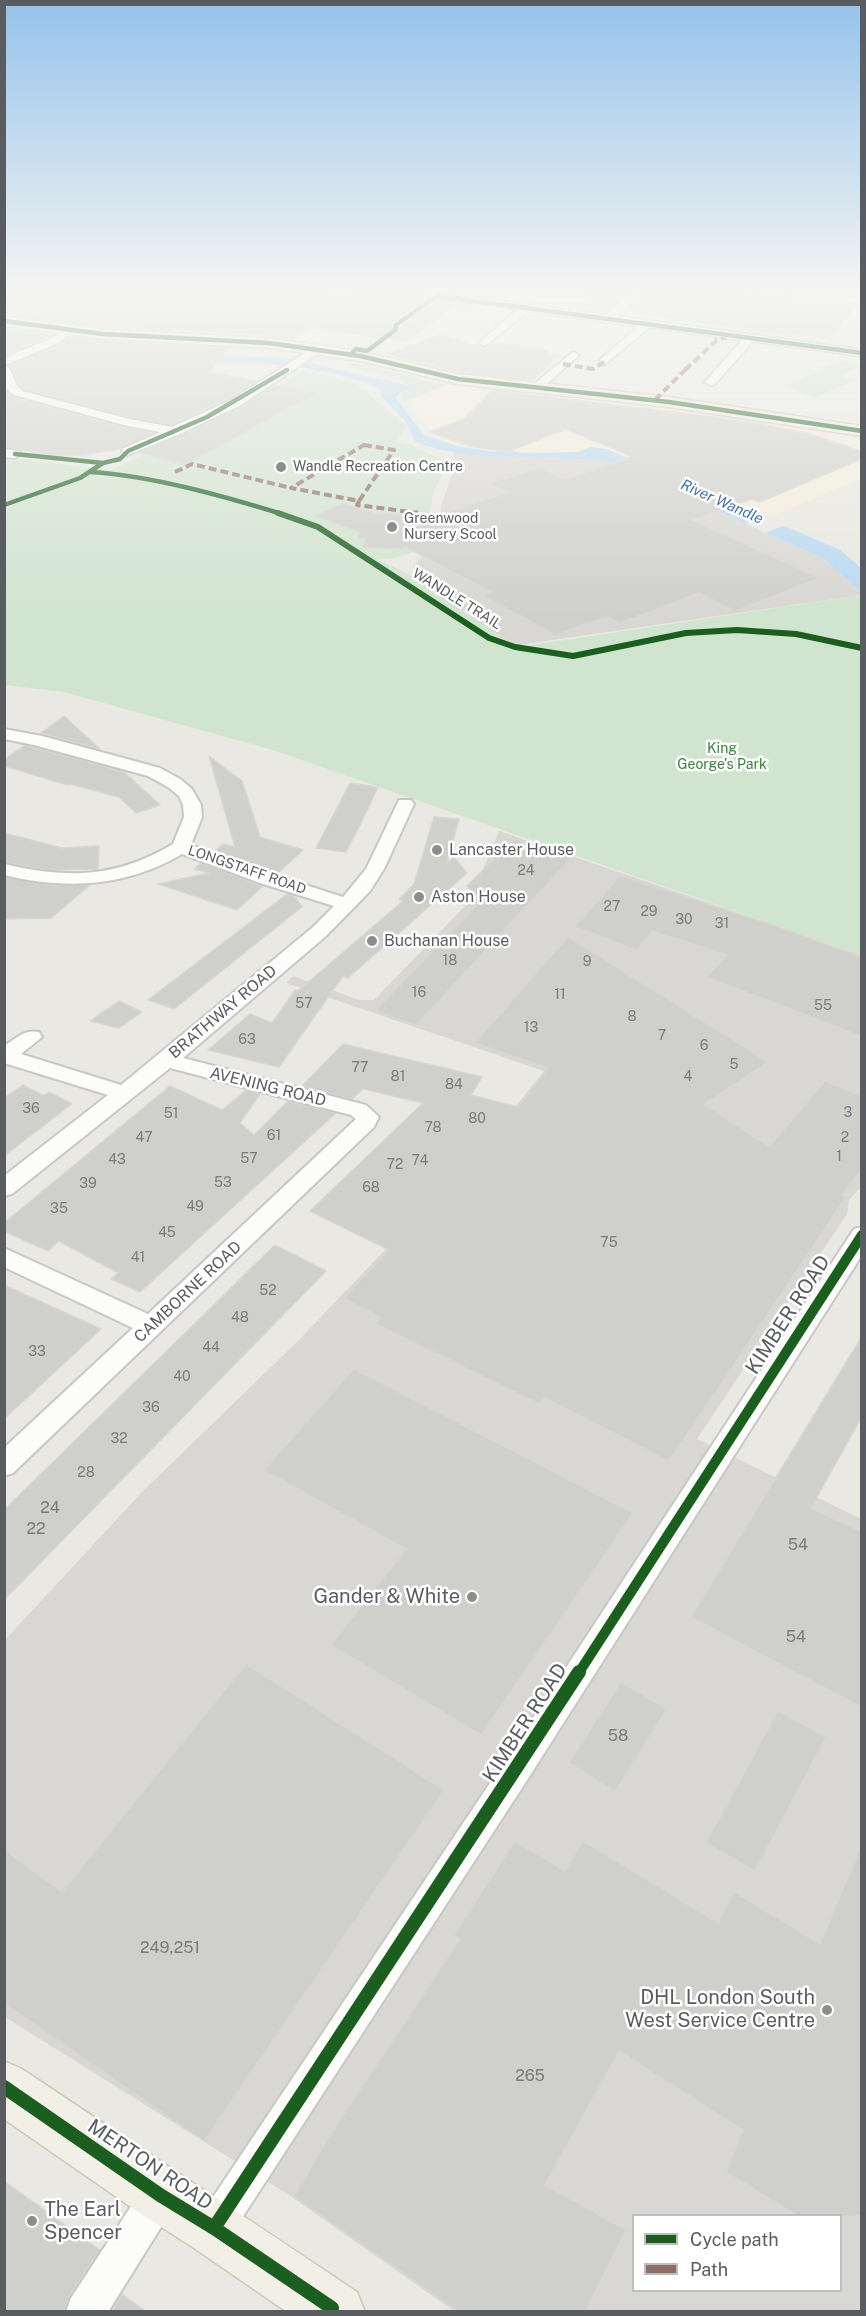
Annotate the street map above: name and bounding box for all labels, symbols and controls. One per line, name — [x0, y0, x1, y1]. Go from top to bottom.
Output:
place label: Wandle Recreation Centre — [293, 459, 463, 475]
marker: Wandle Recreation Centre — [274, 460, 288, 474]
water label: River Wandle — [678, 476, 766, 528]
place label: Greenwood Nursery Scool — [404, 511, 497, 544]
marker: Greenwood Nursery Scool — [385, 520, 399, 534]
street label: WANDLE TRAIL — [409, 565, 505, 633]
park label: King George's Park — [677, 741, 767, 774]
place label: Lancaster House — [449, 840, 574, 860]
street label: LONGSTAFF ROAD — [186, 842, 308, 898]
marker: Lancaster House — [430, 843, 444, 857]
house number: 24 — [517, 863, 535, 879]
place label: Aston House — [431, 887, 526, 907]
marker: Aston House — [412, 890, 426, 904]
house number: 27 — [604, 899, 620, 915]
house number: 29 — [640, 904, 658, 920]
house number: 30 — [675, 912, 693, 928]
house number: 31 — [715, 916, 729, 932]
place label: Buchanan House — [384, 931, 509, 951]
marker: Buchanan House — [365, 934, 379, 948]
house number: 18 — [443, 953, 457, 969]
house number: 9 — [583, 954, 591, 970]
street label: BRATHWAY ROAD — [165, 961, 281, 1063]
house number: 16 — [412, 985, 426, 1001]
house number: 11 — [554, 987, 566, 1003]
house number: 57 — [295, 996, 313, 1012]
house number: 55 — [814, 998, 832, 1014]
house number: 8 — [627, 1009, 637, 1025]
house number: 13 — [524, 1020, 538, 1036]
house number: 7 — [658, 1028, 666, 1044]
house number: 63 — [238, 1032, 256, 1048]
house number: 6 — [700, 1038, 708, 1054]
house number: 5 — [730, 1057, 738, 1073]
house number: 77 — [352, 1060, 368, 1076]
street label: AVENING ROAD — [208, 1063, 328, 1111]
house number: 81 — [391, 1069, 405, 1085]
house number: 4 — [684, 1069, 692, 1085]
house number: 84 — [445, 1077, 463, 1093]
house number: 36 — [22, 1101, 40, 1117]
house number: 3 — [844, 1105, 852, 1121]
house number: 51 — [164, 1106, 178, 1122]
house number: 80 — [468, 1111, 486, 1127]
house number: 78 — [424, 1120, 442, 1136]
house number: 61 — [267, 1128, 281, 1144]
house number: 47 — [135, 1130, 153, 1146]
house number: 2 — [841, 1130, 849, 1146]
house number: 1 — [836, 1149, 842, 1165]
house number: 57 — [240, 1151, 258, 1167]
house number: 43 — [108, 1152, 126, 1168]
house number: 74 — [412, 1153, 428, 1169]
house number: 72 — [387, 1157, 403, 1173]
house number: 53 — [214, 1175, 232, 1191]
house number: 39 — [79, 1176, 97, 1192]
house number: 68 — [362, 1180, 380, 1196]
house number: 49 — [186, 1199, 204, 1215]
house number: 35 — [50, 1201, 68, 1217]
house number: 45 — [158, 1225, 176, 1241]
house number: 75 — [600, 1235, 618, 1251]
street label: CAMBORNE ROAD — [130, 1237, 246, 1347]
house number: 41 — [131, 1250, 145, 1266]
street label: KIMBER ROAD — [741, 1251, 835, 1379]
house number: 52 — [259, 1283, 277, 1299]
house number: 48 — [231, 1310, 249, 1326]
house number: 44 — [202, 1340, 220, 1356]
house number: 33 — [28, 1344, 46, 1360]
house number: 40 — [173, 1369, 191, 1385]
house number: 36 — [142, 1400, 160, 1416]
house number: 32 — [110, 1431, 128, 1447]
house number: 28 — [77, 1465, 95, 1481]
house number: 24 — [40, 1498, 60, 1518]
house number: 22 — [26, 1519, 46, 1539]
house number: 54 — [788, 1535, 808, 1555]
place label: Gander & White — [313, 1585, 460, 1609]
marker: Gander & White — [465, 1590, 479, 1604]
house number: 54 — [786, 1627, 806, 1647]
street label: KIMBER ROAD — [478, 1659, 572, 1787]
house number: 58 — [608, 1726, 628, 1746]
house number: 249,251 — [140, 1938, 200, 1958]
place label: DHL London South West Service Centre — [625, 1986, 815, 2033]
marker: DHL London South West Service Centre — [820, 2003, 834, 2017]
house number: 265 — [515, 2066, 545, 2086]
street label: MERTON ROAD — [83, 2114, 217, 2216]
place label: The Earl Spencer — [44, 2198, 122, 2245]
marker: The Earl Spencer — [25, 2214, 39, 2228]
legend — [632, 2214, 842, 2292]
text: Cycle path — [690, 2229, 779, 2250]
text: Path — [690, 2259, 728, 2280]

